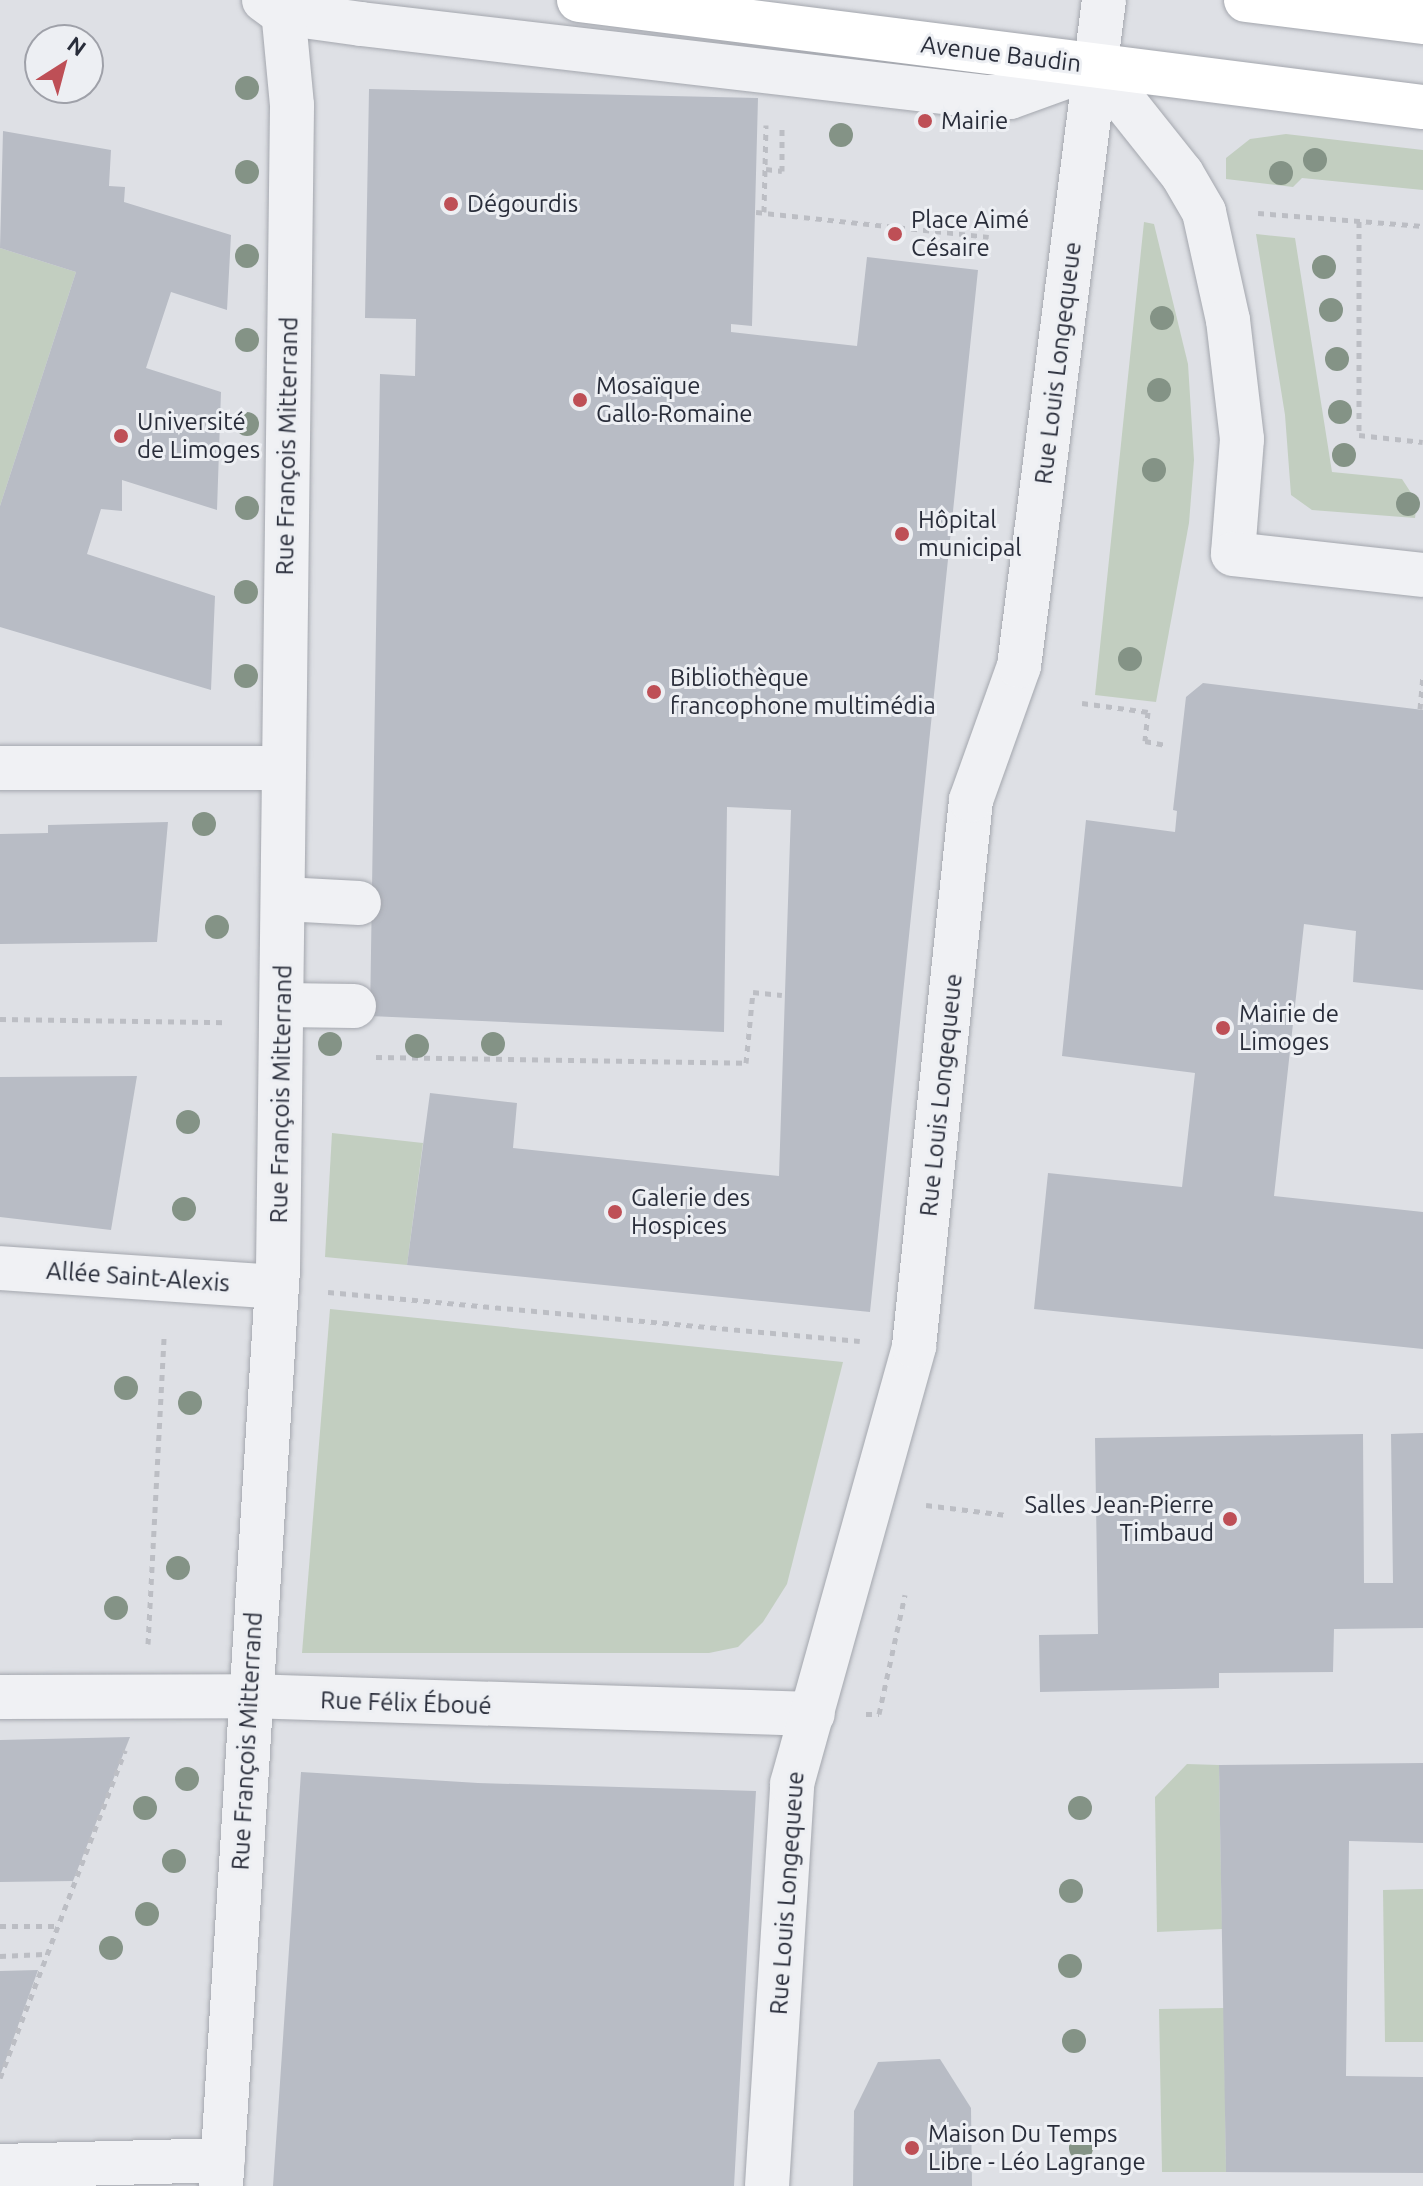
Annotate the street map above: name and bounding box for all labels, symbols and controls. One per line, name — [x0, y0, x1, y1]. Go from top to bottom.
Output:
north arrow — [24, 24, 104, 104]
street label: Avenue Baudin — [919, 30, 1083, 78]
text: N — [63, 31, 91, 61]
place label: Mairie — [941, 107, 1008, 135]
marker: Mairie — [916, 112, 934, 130]
place label: Dégourdis — [467, 190, 578, 218]
marker: Dégourdis — [442, 195, 460, 213]
place label: Place Aimé Césaire — [911, 206, 1029, 262]
marker: Place Aimé Césaire — [886, 225, 904, 243]
street label: Rue Louis Longequeue — [1029, 240, 1087, 486]
street label: Rue François Mitterrand — [270, 316, 304, 576]
place label: Mosaïque Gallo-Romaine — [596, 372, 753, 428]
marker: Mosaïque Gallo-Romaine — [571, 391, 589, 409]
place label: Université de Limoges — [137, 408, 260, 464]
marker: Université de Limoges — [112, 427, 130, 445]
place label: Hôpital municipal — [918, 506, 1022, 562]
marker: Hôpital municipal — [893, 525, 911, 543]
place label: Bibliothèque francophone multimédia — [670, 664, 936, 720]
marker: Bibliothèque francophone multimédia — [645, 683, 663, 701]
street label: Rue François Mitterrand — [264, 964, 298, 1224]
street label: Rue Louis Longequeue — [914, 972, 968, 1218]
place label: Mairie de Limoges — [1239, 1000, 1339, 1056]
marker: Mairie de Limoges — [1214, 1019, 1232, 1037]
place label: Galerie des Hospices — [631, 1184, 750, 1240]
marker: Galerie des Hospices — [606, 1203, 624, 1221]
street label: Allée Saint-Alexis — [45, 1256, 231, 1298]
place label: Salles Jean-Pierre Timbaud — [1024, 1491, 1214, 1547]
marker: Salles Jean-Pierre Timbaud — [1221, 1510, 1239, 1528]
street label: Rue François Mitterrand — [226, 1611, 268, 1871]
street label: Rue Félix Éboué — [320, 1686, 492, 1720]
street label: Rue Louis Longequeue — [764, 1770, 810, 2016]
place label: Maison Du Temps Libre - Léo Lagrange — [928, 2120, 1146, 2176]
marker: Maison Du Temps Libre - Léo Lagrange — [903, 2139, 921, 2157]

